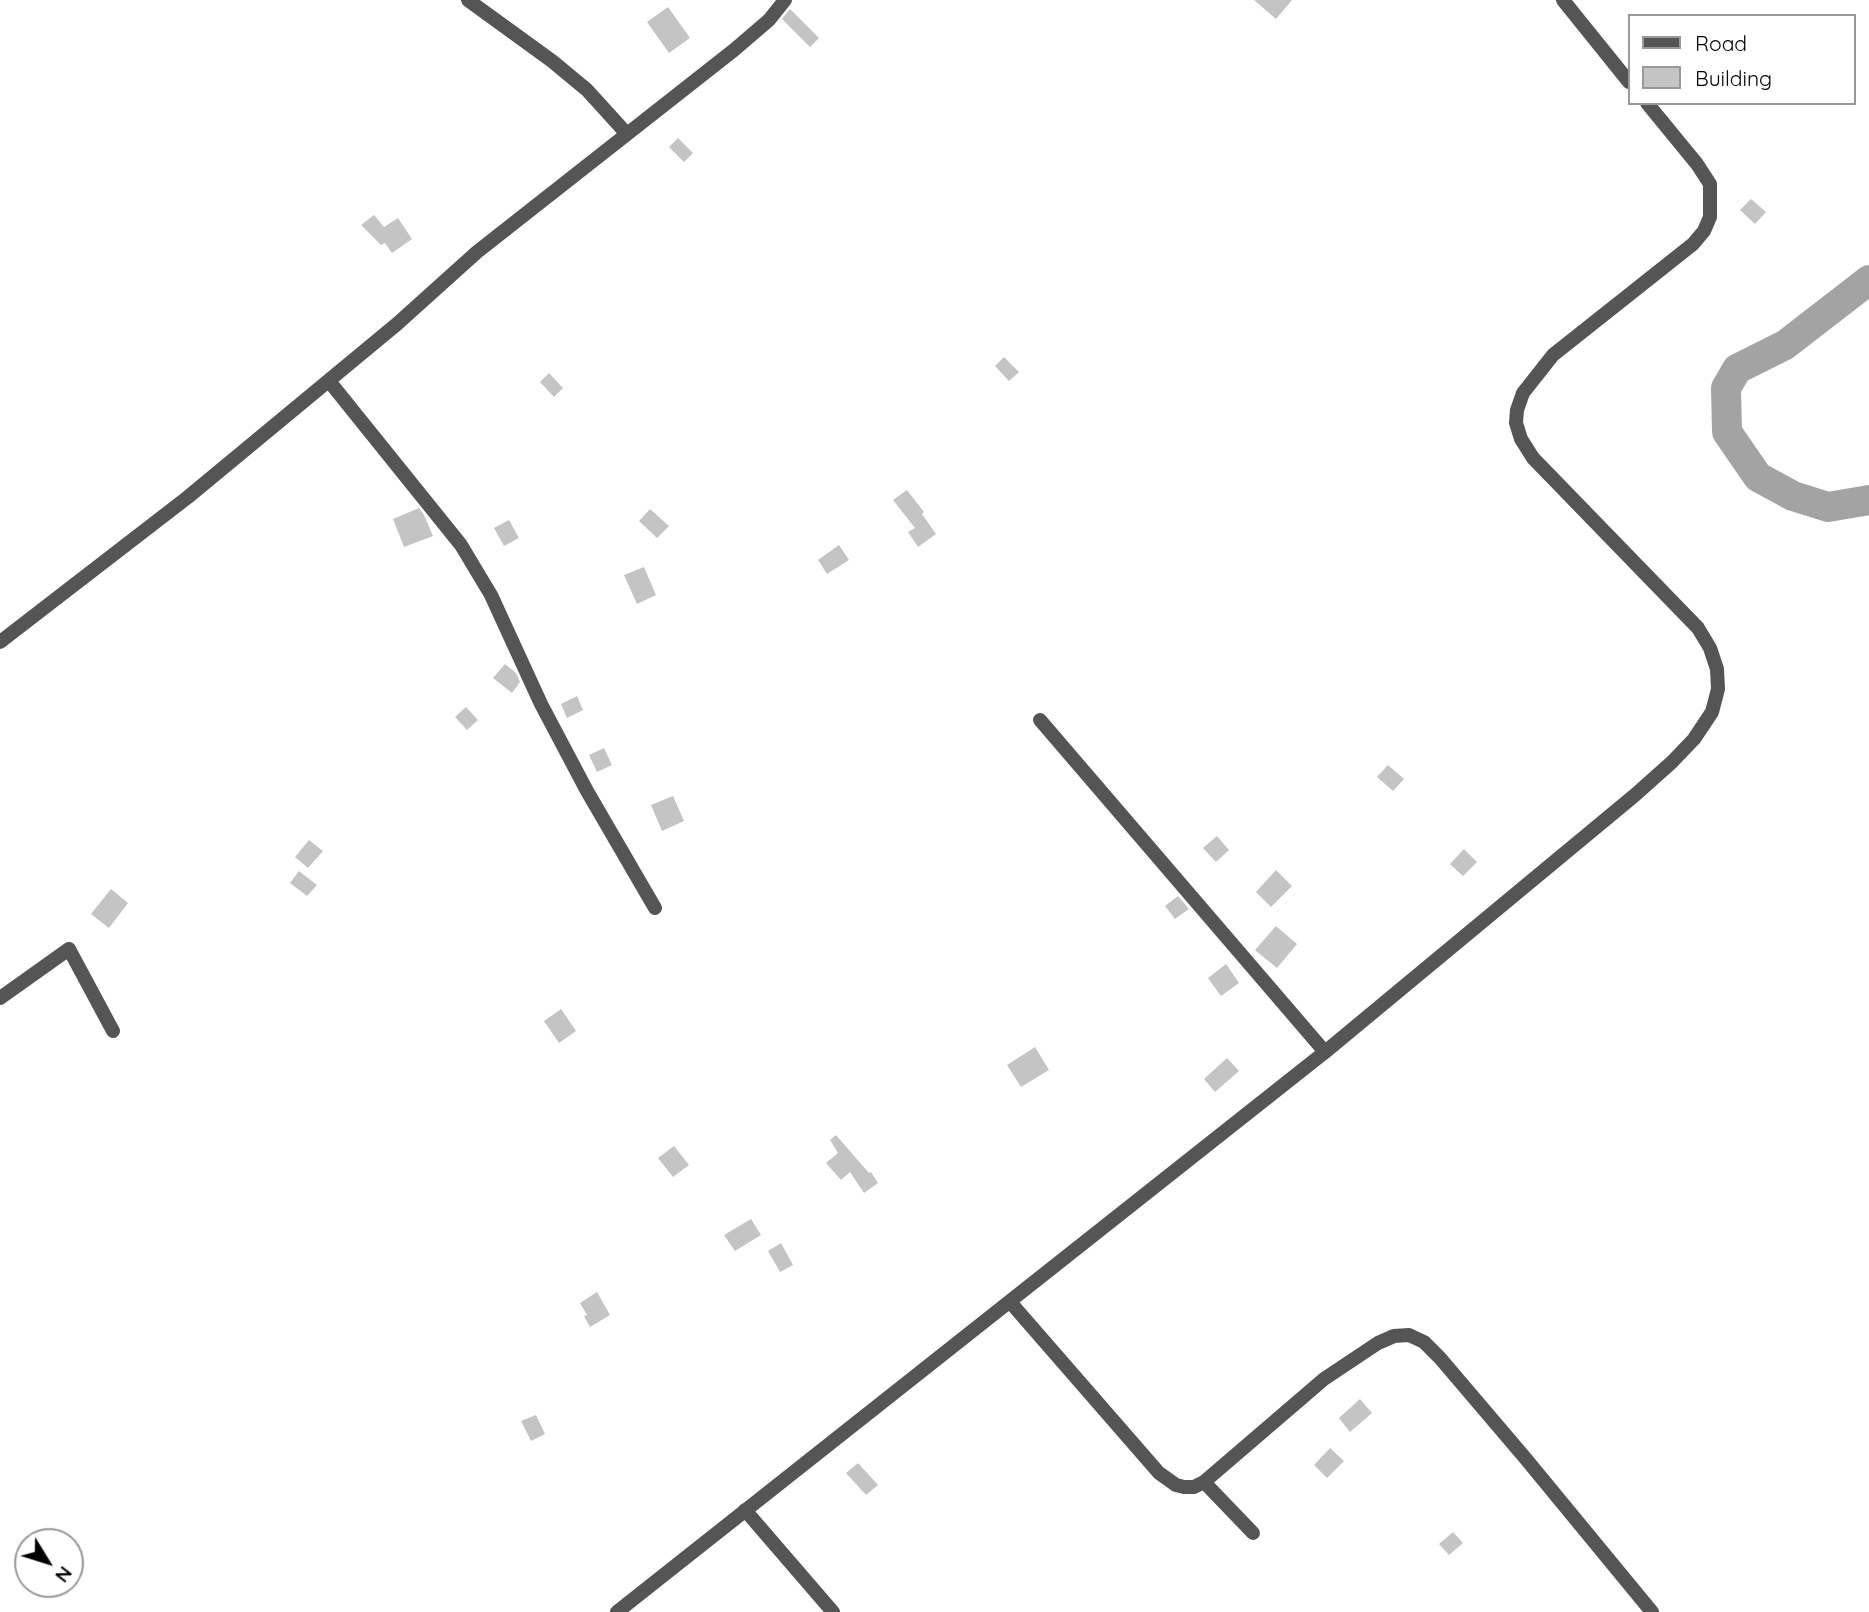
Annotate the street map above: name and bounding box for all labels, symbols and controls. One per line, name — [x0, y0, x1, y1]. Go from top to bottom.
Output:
legend — [1628, 14, 1855, 105]
text: Road — [1695, 30, 1747, 56]
text: Building — [1695, 65, 1772, 91]
north arrow — [14, 1528, 84, 1598]
text: N — [50, 1562, 78, 1588]

